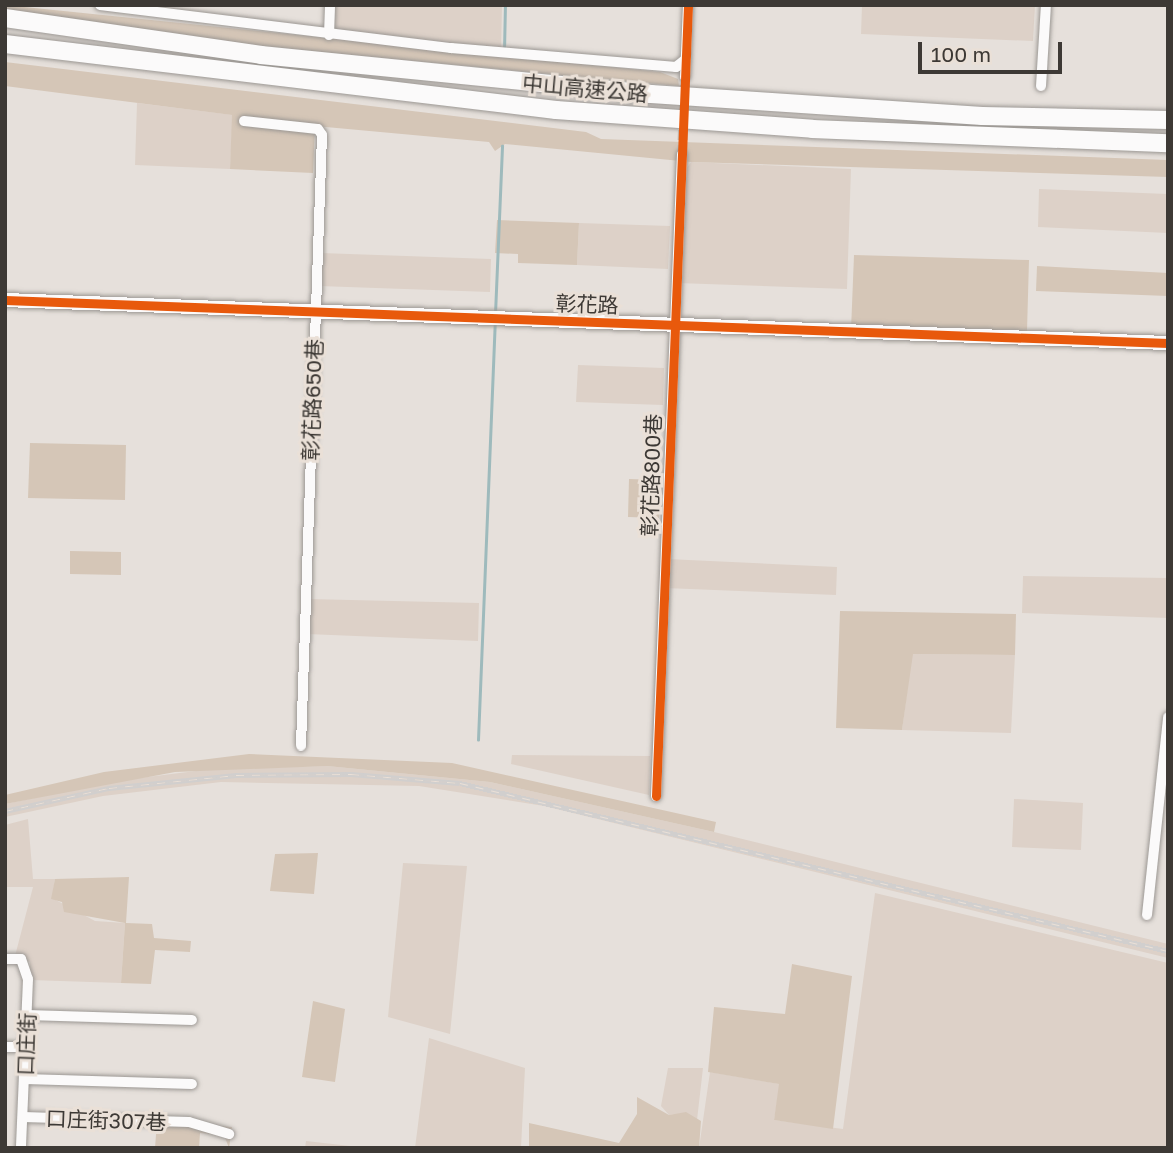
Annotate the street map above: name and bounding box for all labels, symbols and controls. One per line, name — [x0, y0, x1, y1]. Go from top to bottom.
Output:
scale bar — [921, 28, 1064, 72]
text: 100 m — [931, 41, 991, 67]
street label: 中山高速公路 — [521, 70, 649, 106]
street label: 彰花路 — [555, 290, 619, 318]
street label: 彰花路650巷 — [297, 339, 327, 461]
street label: 彰花路800巷 — [636, 413, 666, 537]
street label: 口庄街 — [12, 1012, 40, 1076]
street label: 口庄街307巷 — [45, 1105, 167, 1135]

